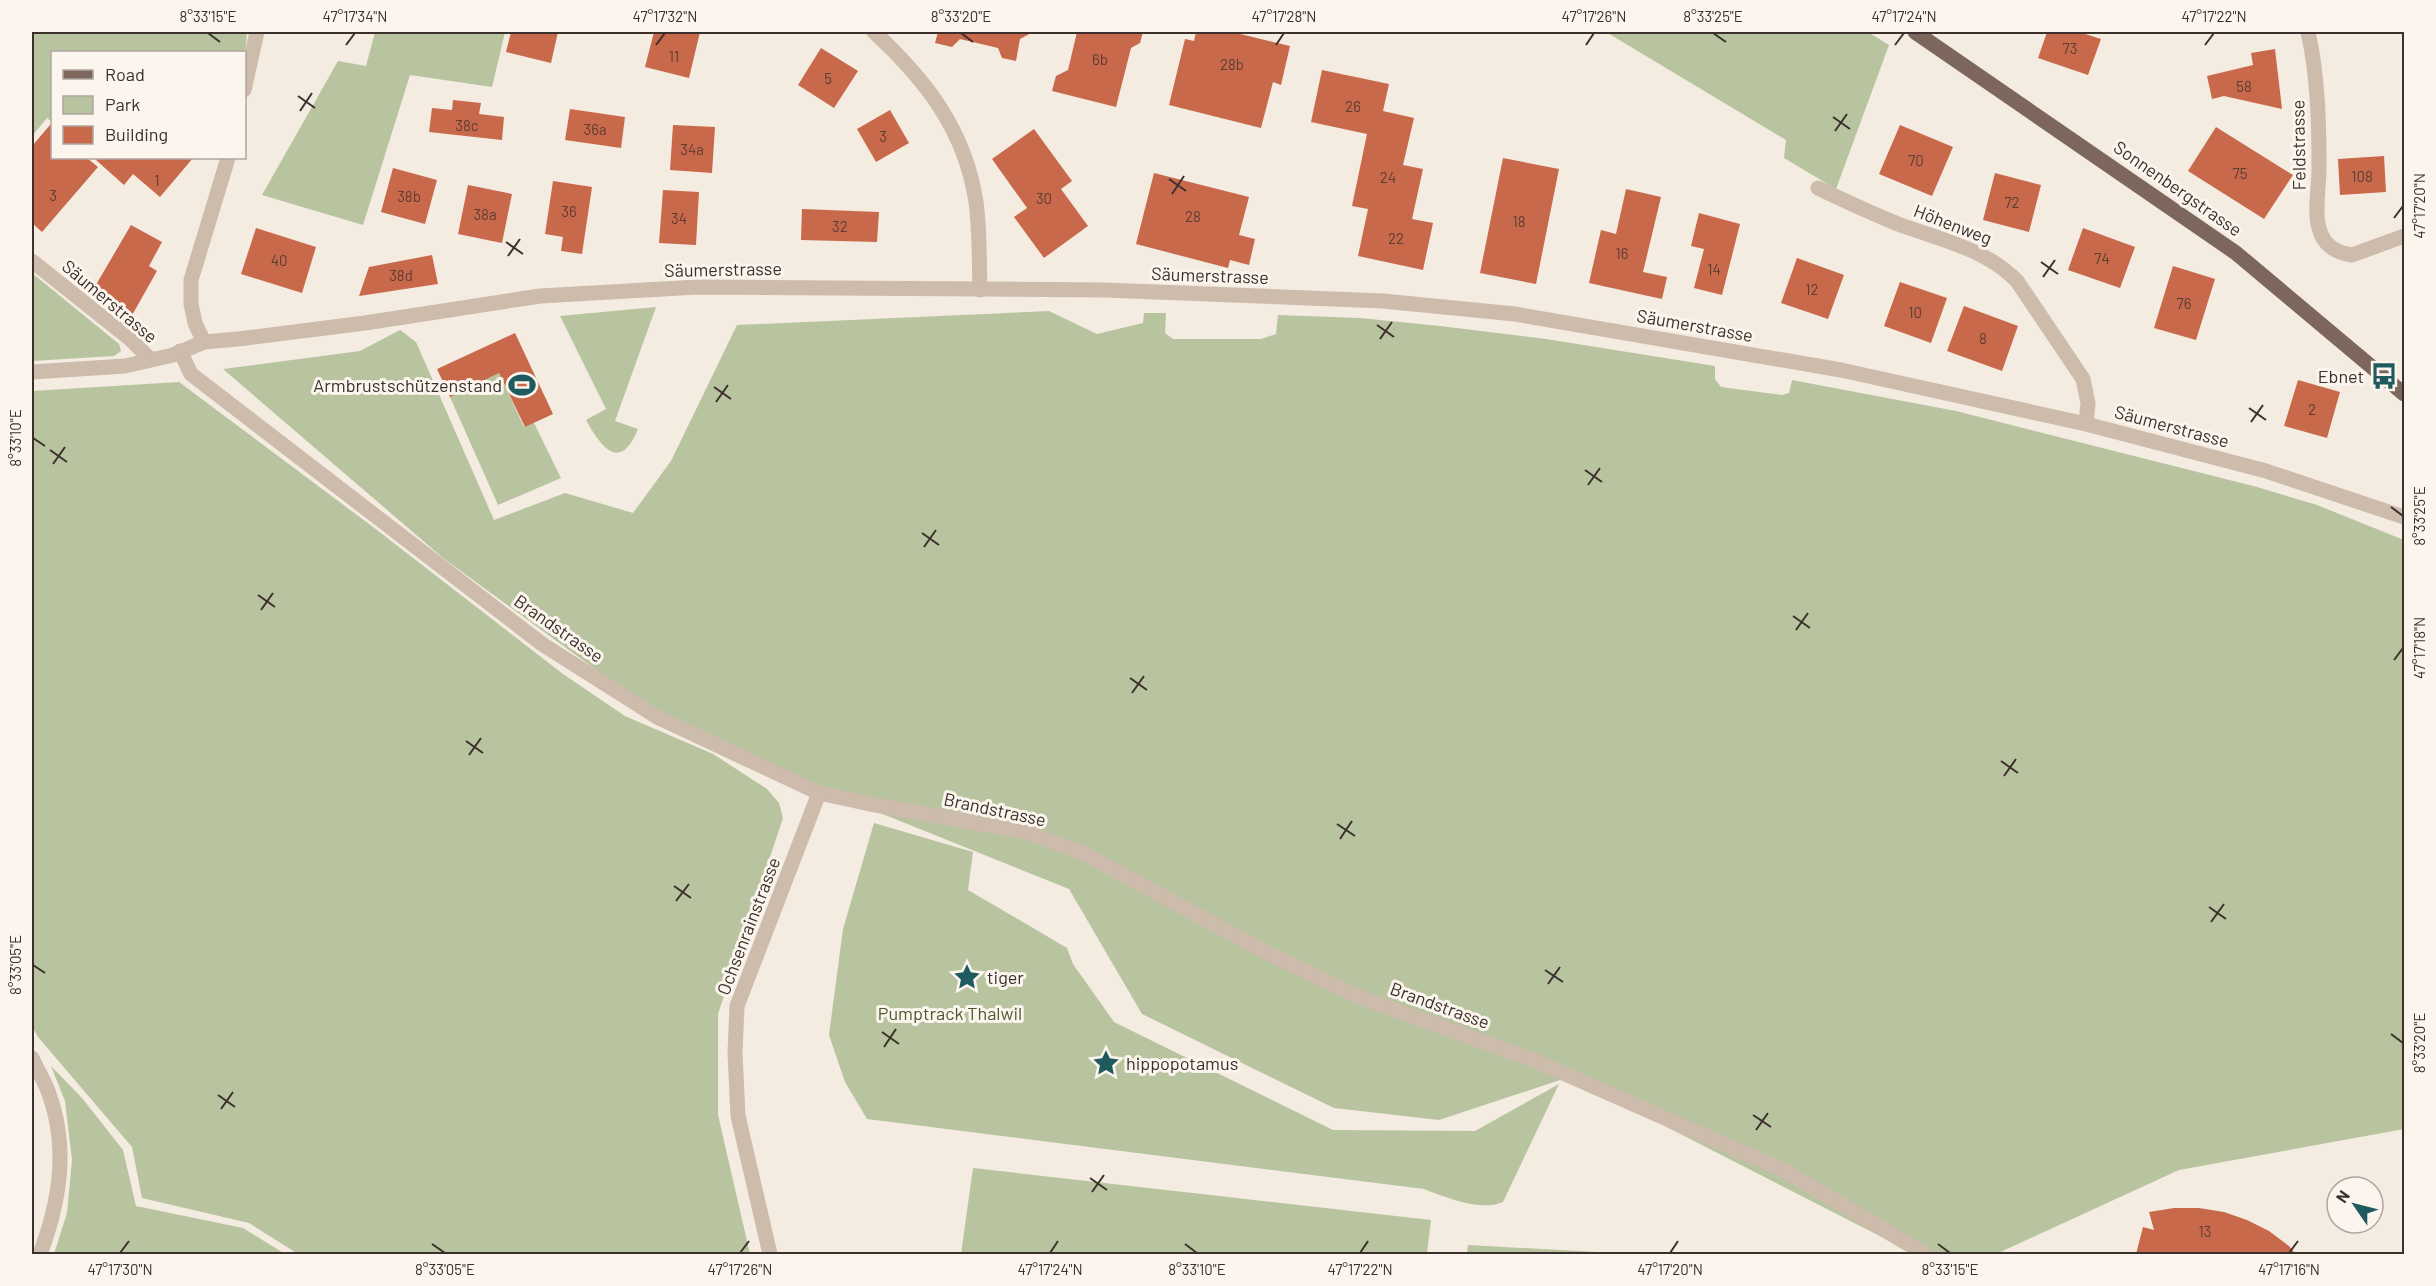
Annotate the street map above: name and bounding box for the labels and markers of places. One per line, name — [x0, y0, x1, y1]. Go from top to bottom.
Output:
bus stop icon: Ebnet — [2369, 361, 2399, 391]
place label: Ebnet — [2318, 365, 2364, 387]
sports icon: Armbrustschützenstand — [507, 370, 537, 400]
place label: Armbrustschützenstand — [313, 374, 502, 396]
place icon: tiger — [952, 962, 982, 992]
place label: tiger — [987, 966, 1024, 988]
place icon: hippopotamus — [1091, 1048, 1121, 1078]
place label: hippopotamus — [1126, 1052, 1238, 1074]

